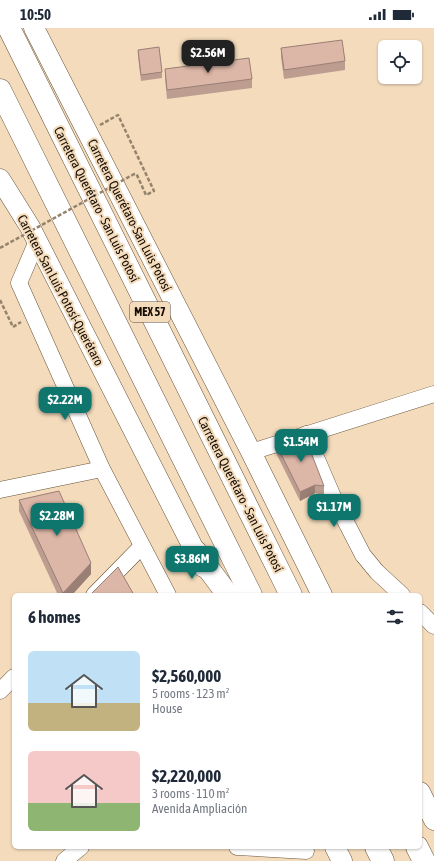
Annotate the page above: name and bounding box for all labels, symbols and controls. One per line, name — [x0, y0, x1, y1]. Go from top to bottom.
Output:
text: 10:50 — [20, 6, 51, 23]
pin: $2.56M — [175, 40, 241, 74]
map controls — [378, 40, 422, 84]
button: locate — [378, 40, 422, 84]
text: $2.56M — [191, 45, 225, 60]
street label: Carretera Querétaro - San Luis Potosí — [51, 124, 142, 284]
street label: Carretera Querétaro-San Luis Potosí — [85, 137, 175, 294]
street label: Carretera San Luis Potosí-Querétaro — [14, 212, 107, 368]
road number: MEX 57 — [130, 302, 170, 322]
pin: $2.22M — [32, 387, 98, 421]
text: $2.22M — [48, 392, 82, 407]
street label: Carretera Querétaro - San Luis Potosí — [195, 414, 286, 574]
pin: $1.54M — [268, 429, 334, 463]
text: $1.54M — [284, 434, 318, 449]
pin: $1.17M — [301, 494, 367, 528]
text: $1.17M — [317, 499, 351, 514]
pin: $2.28M — [24, 503, 90, 537]
text: $2.28M — [40, 508, 74, 523]
pin: $3.86M — [159, 546, 225, 580]
text: $3.86M — [175, 551, 209, 566]
icon: filters — [384, 606, 406, 628]
text: 6 homes — [28, 607, 81, 627]
text: $2,560,000 — [152, 666, 221, 686]
icon: home — [60, 667, 108, 715]
text: 5 rooms · 123 m² — [152, 686, 229, 701]
text: House — [152, 701, 182, 716]
text: $2,220,000 — [152, 766, 221, 786]
icon: home — [60, 767, 108, 815]
text: 3 rooms · 110 m² — [152, 786, 229, 801]
text: Avenida Ampliación — [152, 801, 247, 816]

